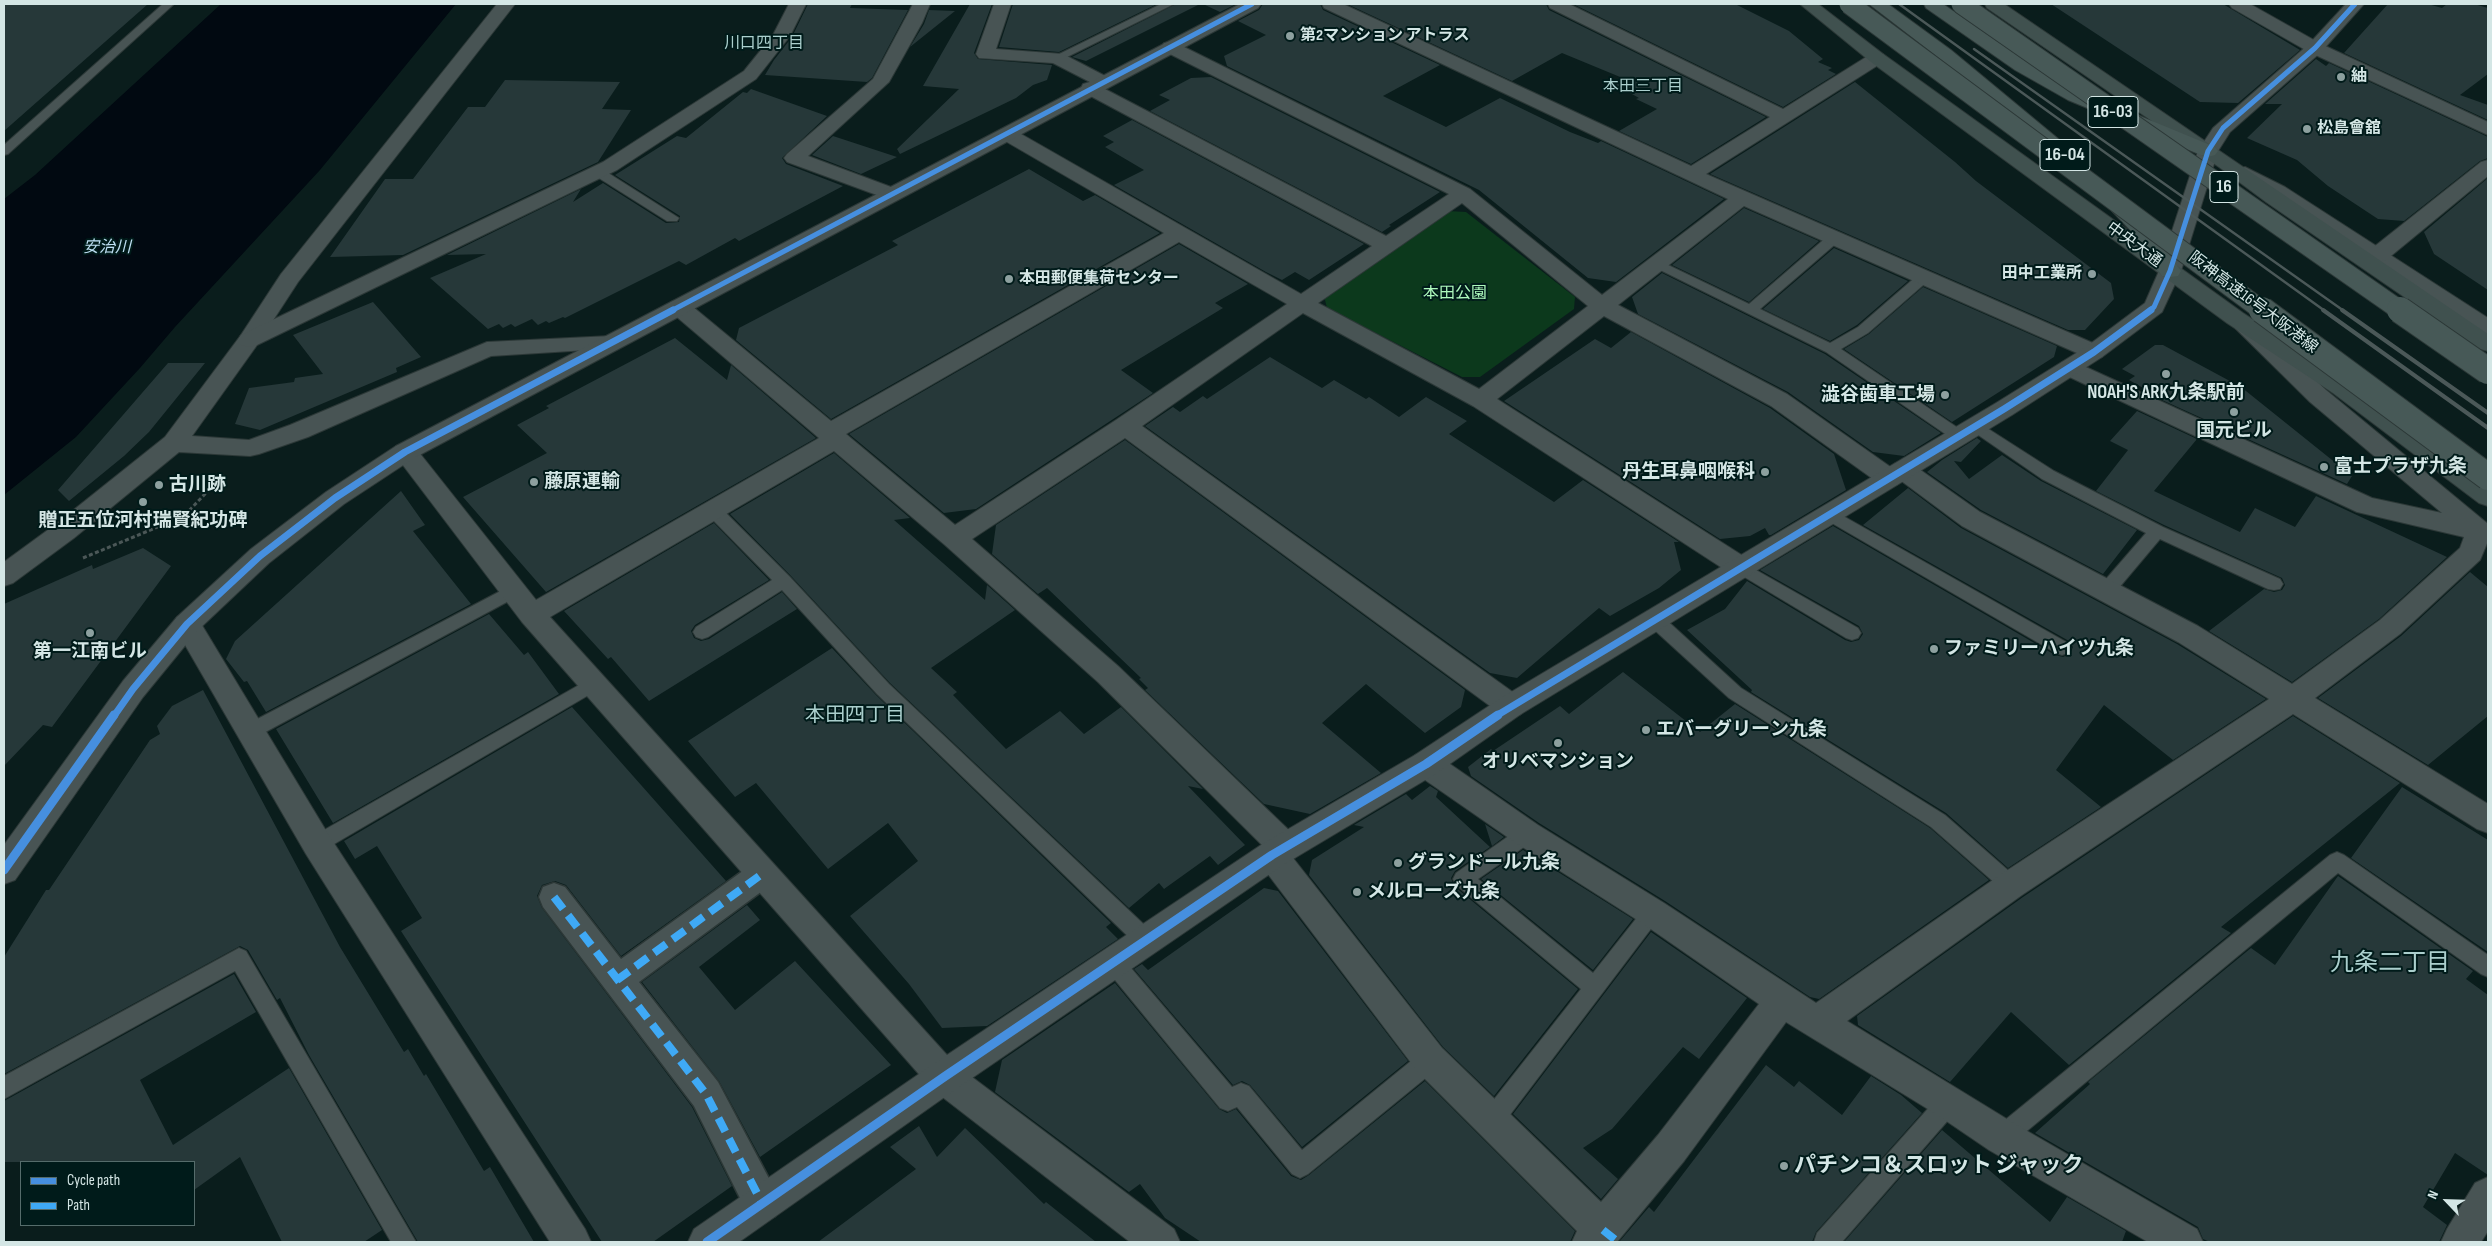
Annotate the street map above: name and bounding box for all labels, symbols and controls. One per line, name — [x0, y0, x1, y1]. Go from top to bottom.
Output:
place label: 第2マンション アトラス — [1300, 26, 1470, 46]
marker: 第2マンション アトラス — [1284, 30, 1296, 42]
district label: 川口四丁目 — [724, 34, 804, 54]
place label: 紬 — [2351, 67, 2367, 87]
marker: 紬 — [2335, 71, 2347, 83]
district label: 本田三丁目 — [1603, 77, 1683, 97]
road number: 16-03 — [2088, 96, 2138, 128]
place label: 松島會舘 — [2317, 119, 2381, 139]
marker: 松島會舘 — [2301, 123, 2313, 135]
road number: 16-04 — [2040, 140, 2090, 170]
road number: 16 — [2210, 172, 2238, 202]
street label: 中央大通 — [2102, 218, 2166, 272]
water label: 安治川 — [83, 238, 131, 258]
street label: 阪神高速16号大阪港線 — [2185, 248, 2321, 358]
place label: 田中工業所 — [2002, 264, 2082, 284]
marker: 田中工業所 — [2086, 268, 2098, 280]
place label: 本田郵便集荷センター — [1019, 269, 1179, 289]
marker: 本田郵便集荷センター — [1003, 273, 1015, 285]
park label: 本田公園 — [1423, 284, 1487, 304]
marker: NOAH'S ARK九条駅前 — [2160, 368, 2172, 380]
place label: NOAH'S ARK九条駅前 — [2087, 382, 2245, 404]
place label: 澁谷歯車工場 — [1821, 384, 1935, 406]
marker: 澁谷歯車工場 — [1939, 389, 1951, 401]
marker: 国元ビル — [2228, 406, 2240, 418]
place label: 国元ビル — [2196, 420, 2272, 442]
place label: 富士プラザ九条 — [2334, 456, 2467, 478]
place label: 丹生耳鼻咽喉科 — [1622, 461, 1755, 483]
marker: 富士プラザ九条 — [2318, 461, 2330, 473]
marker: 丹生耳鼻咽喉科 — [1759, 466, 1771, 478]
place label: 藤原運輸 — [544, 471, 620, 493]
place label: 古川跡 — [169, 474, 226, 496]
marker: 藤原運輸 — [528, 476, 540, 488]
marker: 古川跡 — [153, 479, 165, 491]
marker: 贈正五位河村瑞賢紀功碑 — [137, 496, 149, 508]
place label: 贈正五位河村瑞賢紀功碑 — [39, 510, 247, 532]
marker: 第一江南ビル — [84, 627, 96, 639]
place label: ファミリーハイツ九条 — [1944, 638, 2134, 660]
place label: 第一江南ビル — [33, 641, 147, 663]
marker: ファミリーハイツ九条 — [1928, 643, 1940, 655]
district label: 本田四丁目 — [805, 704, 905, 728]
place label: エバーグリーン九条 — [1656, 719, 1827, 741]
marker: エバーグリーン九条 — [1640, 724, 1652, 736]
marker: オリベマンション — [1552, 737, 1564, 749]
place label: オリベマンション — [1482, 751, 1634, 773]
place label: グランドール九条 — [1408, 852, 1560, 874]
marker: グランドール九条 — [1392, 857, 1404, 869]
place label: メルローズ九条 — [1367, 881, 1500, 903]
marker: メルローズ九条 — [1351, 886, 1363, 898]
district label: 九条二丁目 — [2330, 950, 2450, 978]
place label: パチンコ＆スロット ジャック — [1794, 1153, 2083, 1179]
marker: パチンコ＆スロット ジャック — [1778, 1160, 1790, 1172]
legend — [20, 1161, 195, 1226]
text: Cycle path — [67, 1171, 120, 1190]
north arrow — [2422, 1176, 2472, 1226]
text: N — [2424, 1188, 2442, 1202]
text: Path — [67, 1196, 90, 1215]

